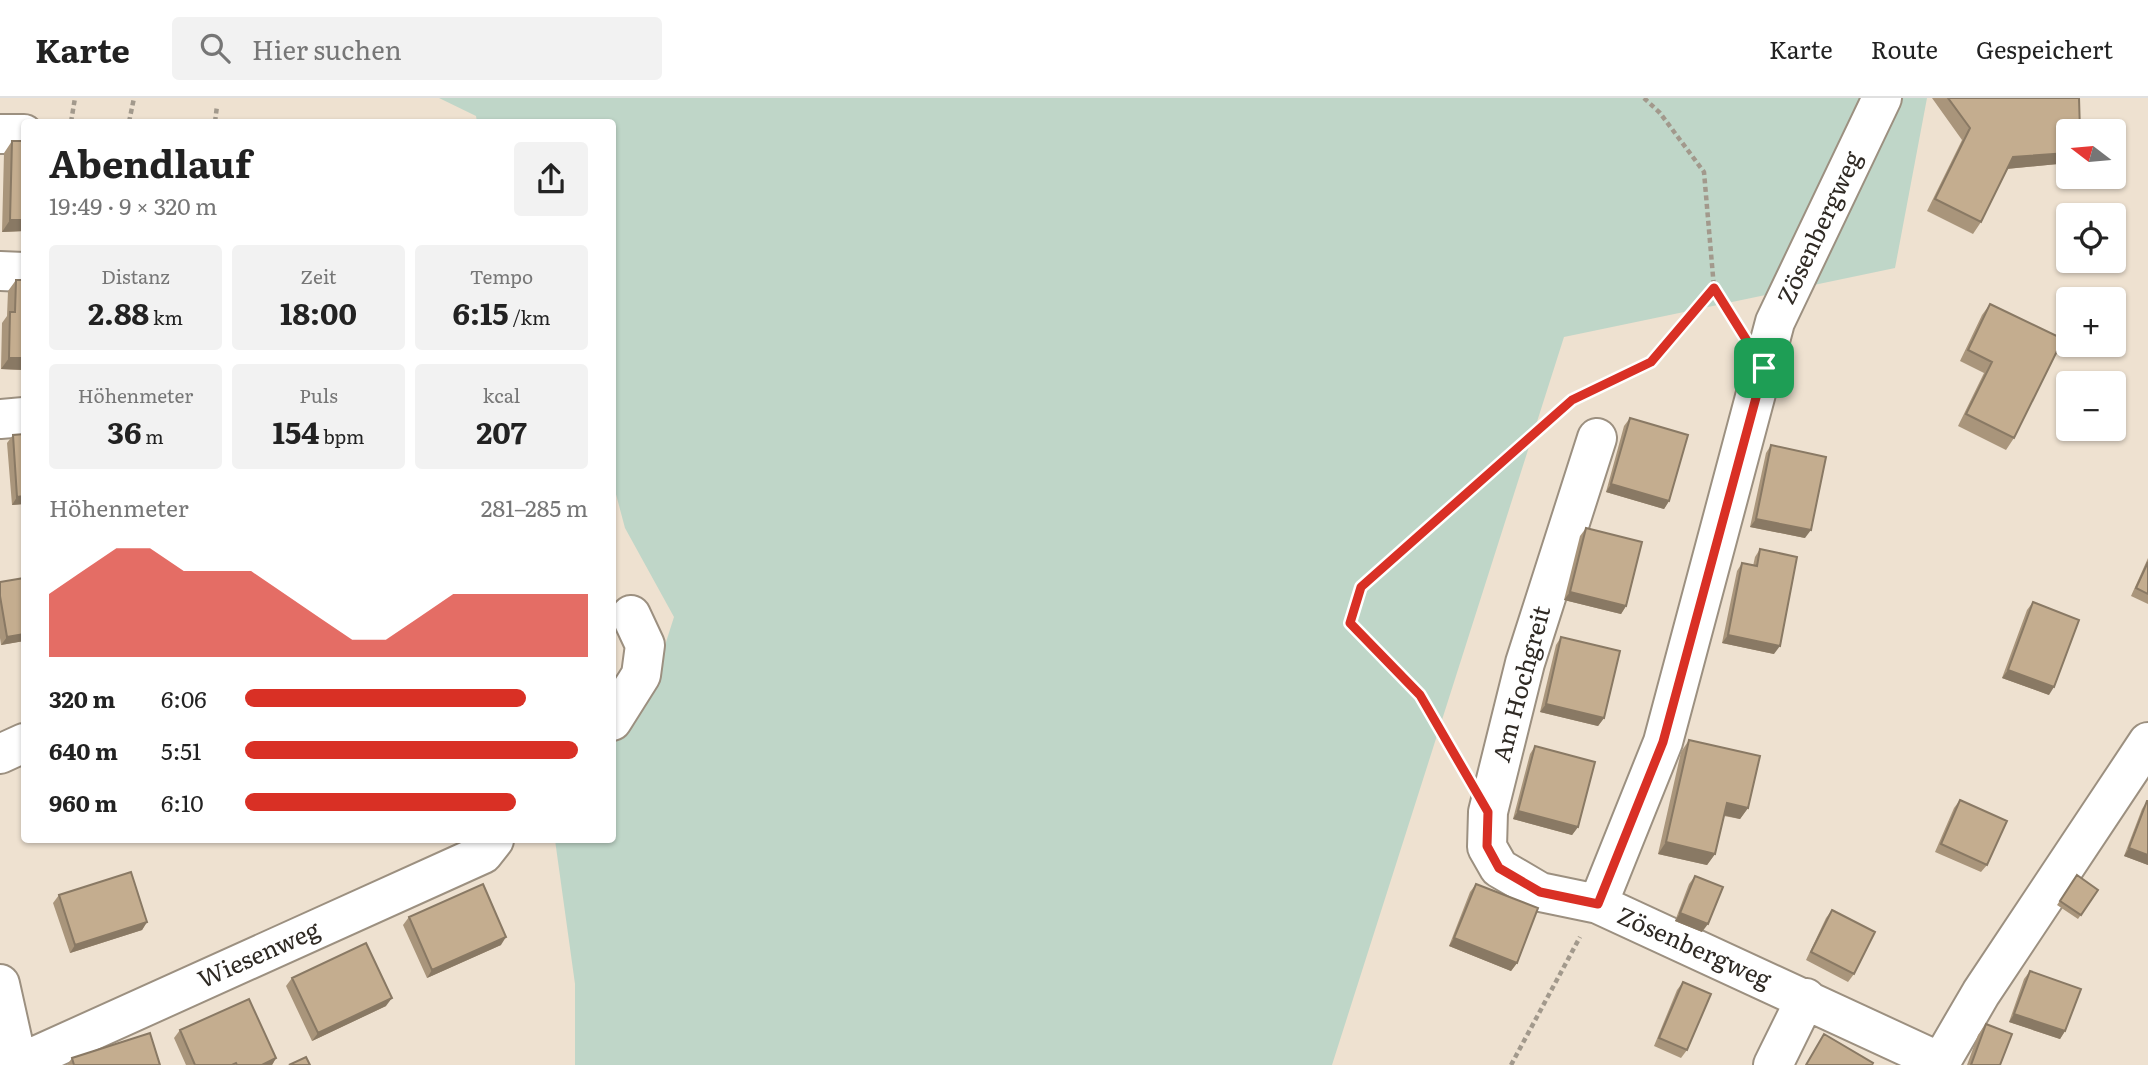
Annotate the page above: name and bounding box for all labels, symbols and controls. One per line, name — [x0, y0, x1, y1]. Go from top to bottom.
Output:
search box — [172, 17, 662, 80]
text: Karte — [35, 24, 130, 73]
icon: search — [196, 29, 234, 67]
text: Hier suchen — [252, 29, 402, 68]
text: Karte — [1769, 31, 1833, 66]
text: Route — [1871, 31, 1938, 66]
text: Gespeichert — [1976, 31, 2113, 66]
north arrow — [2056, 119, 2126, 189]
map controls — [2056, 119, 2126, 441]
text: Abendlauf — [49, 133, 251, 190]
button: share — [514, 142, 588, 216]
street label: Zösenbergweg — [1767, 144, 1869, 309]
text: 19:49 · 9 × 320 m — [49, 188, 217, 222]
button: locate — [2056, 203, 2126, 273]
text: Distanz — [101, 262, 170, 290]
text: Zeit — [301, 262, 336, 290]
text: Tempo — [470, 262, 533, 290]
button: + — [2056, 287, 2126, 357]
text: 2.88 — [88, 290, 149, 334]
text: 18:00 — [280, 290, 357, 334]
text: 6:15 — [453, 290, 509, 334]
text: km — [149, 303, 183, 331]
text: /km — [509, 303, 550, 331]
pin — [1734, 338, 1794, 398]
icon: arrive — [1745, 349, 1783, 387]
button: − — [2056, 371, 2126, 441]
text: Höhenmeter — [78, 381, 193, 409]
text: Puls — [299, 381, 338, 409]
text: kcal — [483, 381, 520, 409]
text: 36 — [107, 409, 142, 453]
text: 154 — [273, 409, 319, 453]
text: 207 — [476, 409, 527, 453]
text: m — [142, 422, 164, 450]
text: bpm — [319, 422, 364, 450]
text: Höhenmeter — [49, 490, 189, 524]
text: 281–285 m — [481, 490, 588, 524]
street label: Am Hochgreit — [1482, 601, 1557, 766]
text: 320 m — [49, 681, 115, 715]
text: 6:06 — [161, 681, 207, 715]
text: 640 m — [49, 733, 118, 767]
text: 5:51 — [161, 733, 201, 767]
text: 960 m — [49, 785, 117, 819]
text: 6:10 — [161, 785, 204, 819]
street label: Zösenbergweg — [1612, 896, 1778, 996]
street label: Wiesenweg — [191, 910, 325, 995]

